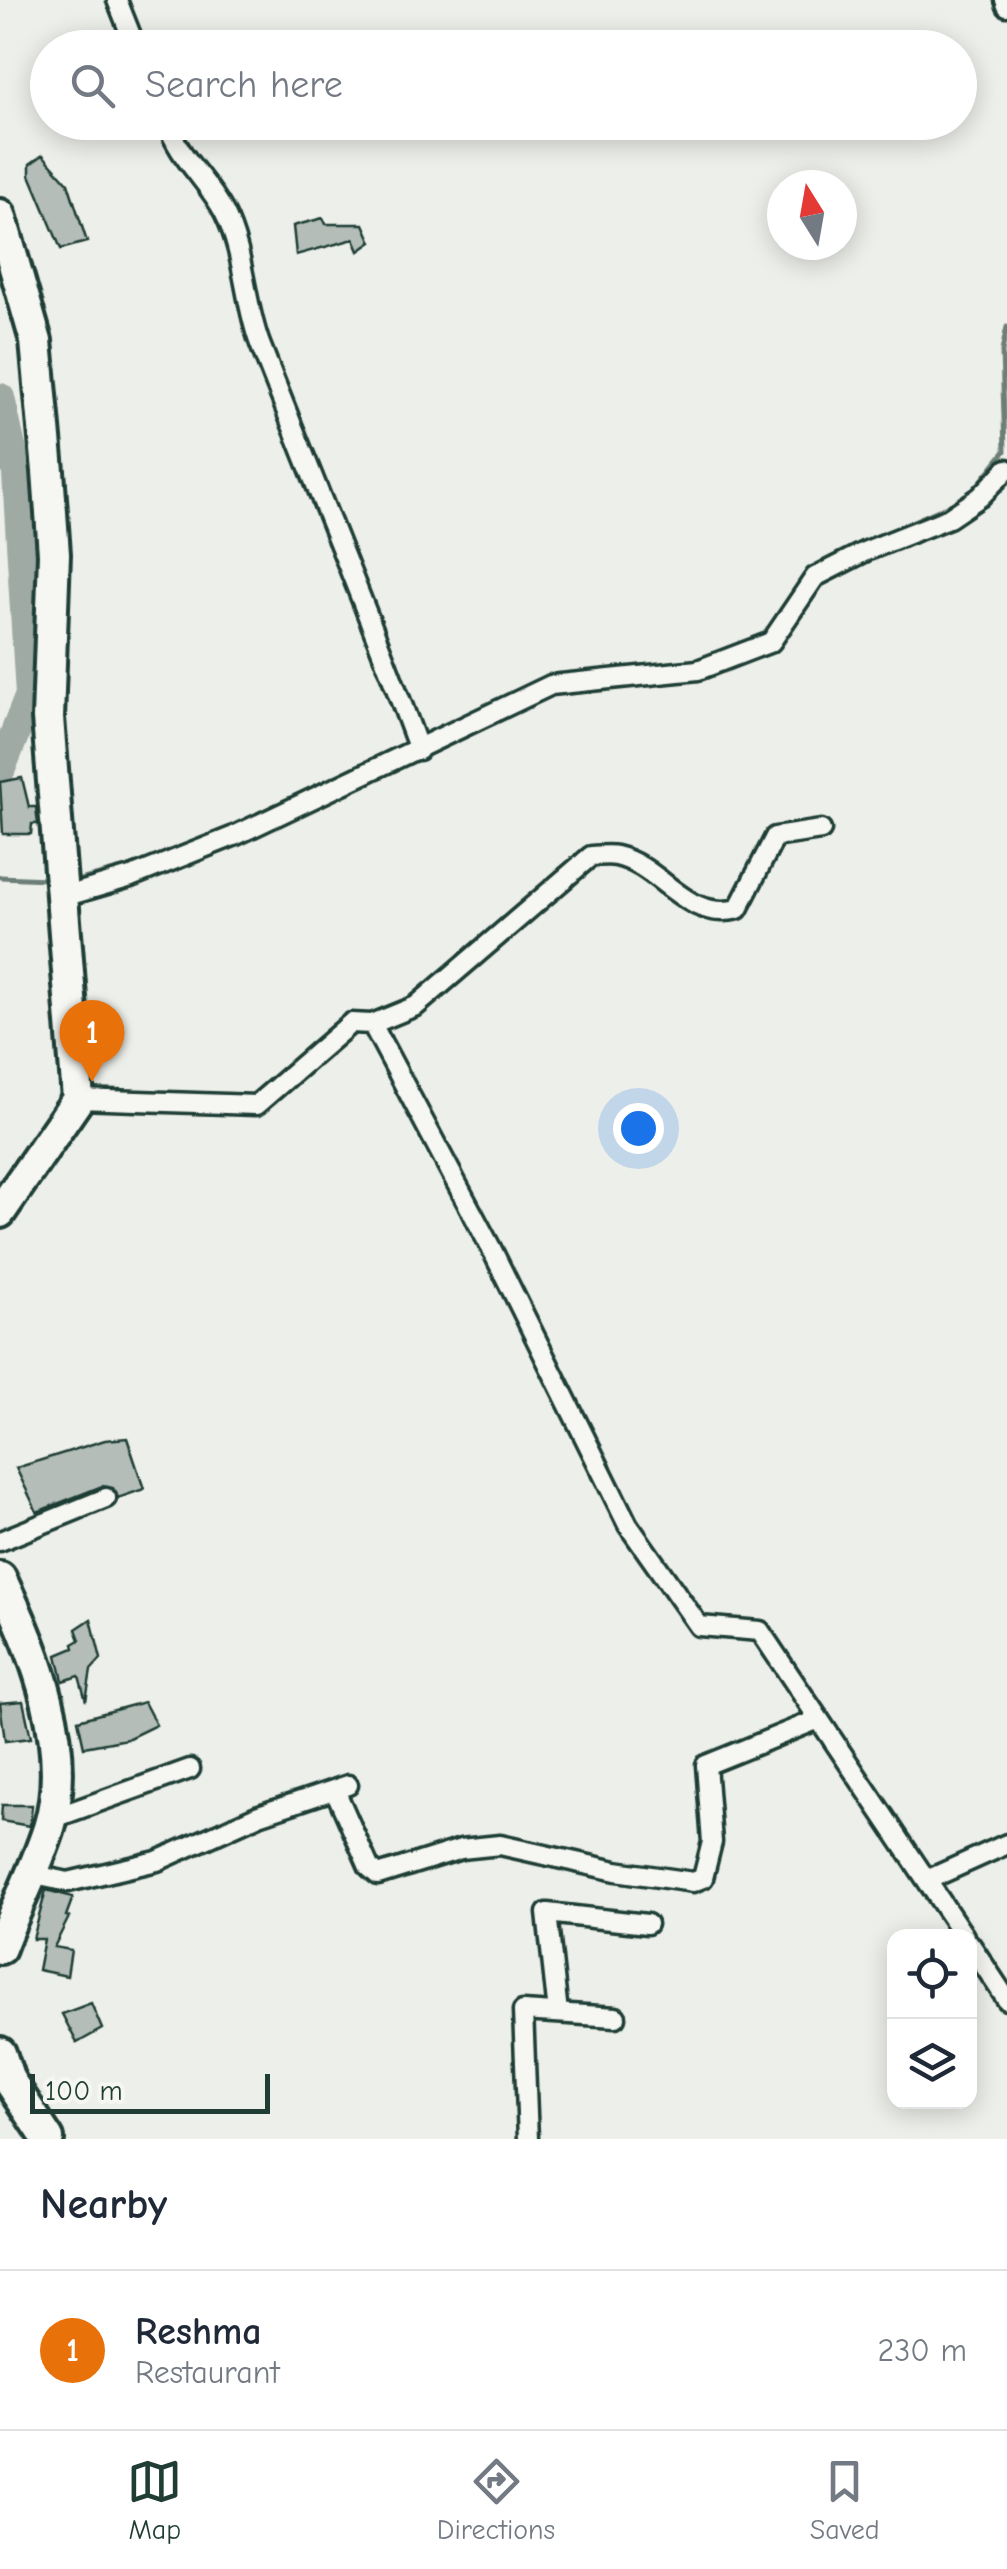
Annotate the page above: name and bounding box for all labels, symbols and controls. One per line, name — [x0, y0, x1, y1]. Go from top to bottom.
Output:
search box — [30, 30, 977, 140]
icon: search — [65, 58, 120, 113]
text: Search here — [145, 63, 343, 107]
north arrow — [767, 170, 857, 260]
pin: 1 — [59, 1000, 124, 1082]
your location — [613, 1103, 664, 1154]
map controls — [887, 1929, 977, 2109]
button: locate — [887, 1929, 977, 2019]
button: layers — [887, 2019, 977, 2109]
scale bar — [30, 2069, 270, 2114]
text: 100 m — [45, 2075, 123, 2107]
text: Nearby — [40, 2180, 167, 2229]
text: Reshma — [135, 2310, 262, 2354]
text: 1 — [66, 2332, 79, 2369]
text: 230 m — [877, 2332, 967, 2369]
text: Restaurant — [135, 2354, 280, 2391]
tab: Map — [127, 2454, 182, 2546]
tab: Directions — [437, 2454, 555, 2546]
tab: Saved — [810, 2454, 880, 2546]

